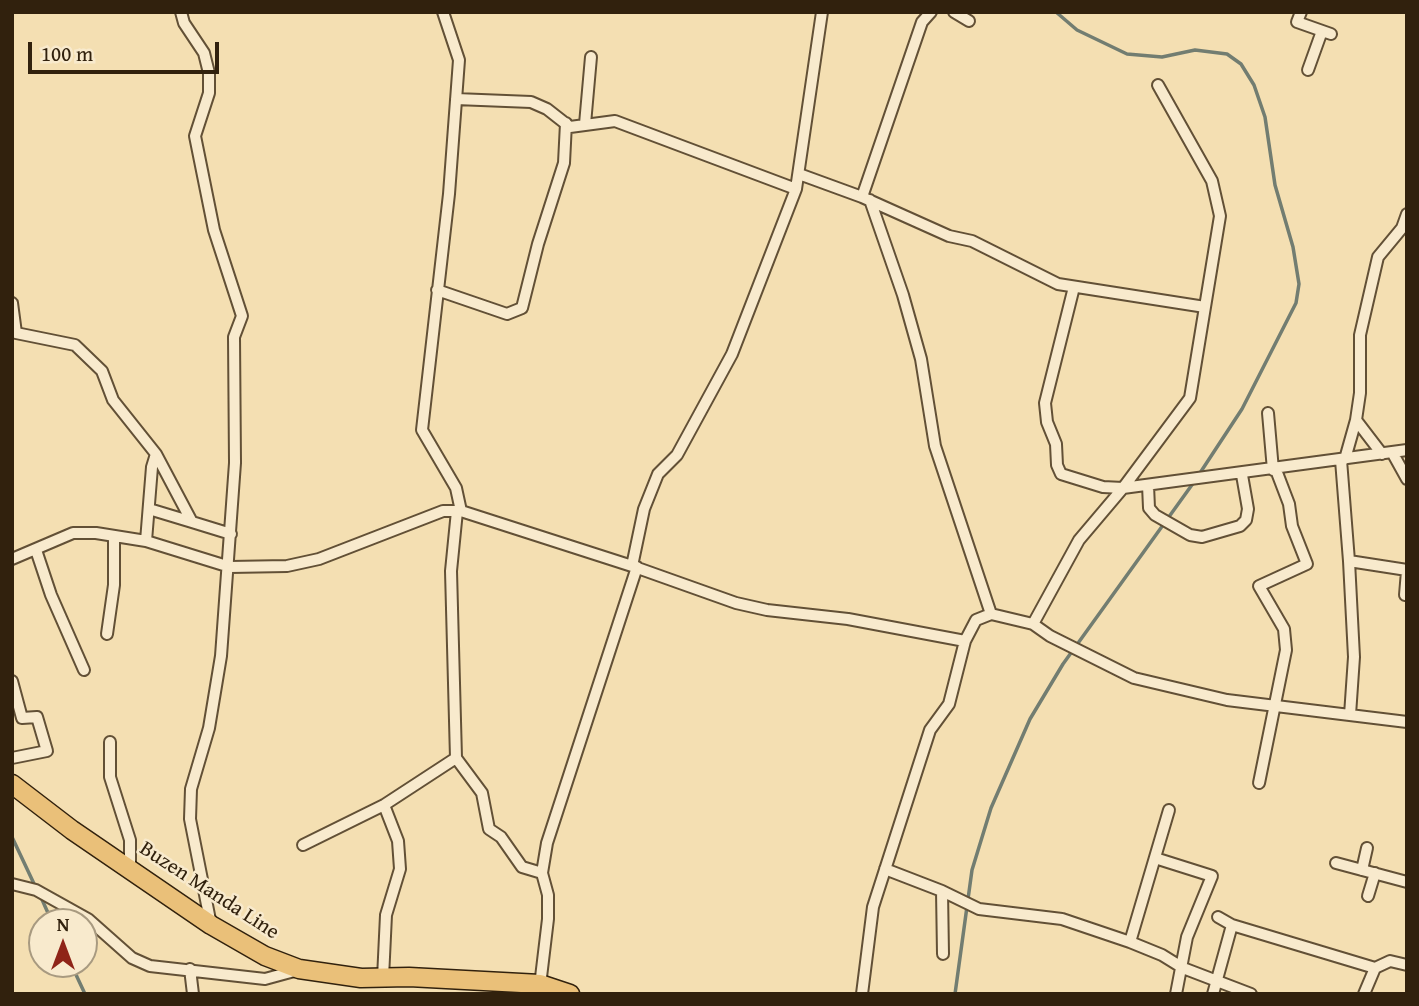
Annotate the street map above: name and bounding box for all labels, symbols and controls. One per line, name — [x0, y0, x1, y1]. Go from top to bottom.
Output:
scale bar — [32, 28, 222, 72]
text: 100 m — [41, 38, 93, 69]
street label: Buzen Manda Line — [135, 837, 283, 945]
north arrow — [28, 908, 98, 978]
text: N — [57, 910, 69, 938]

